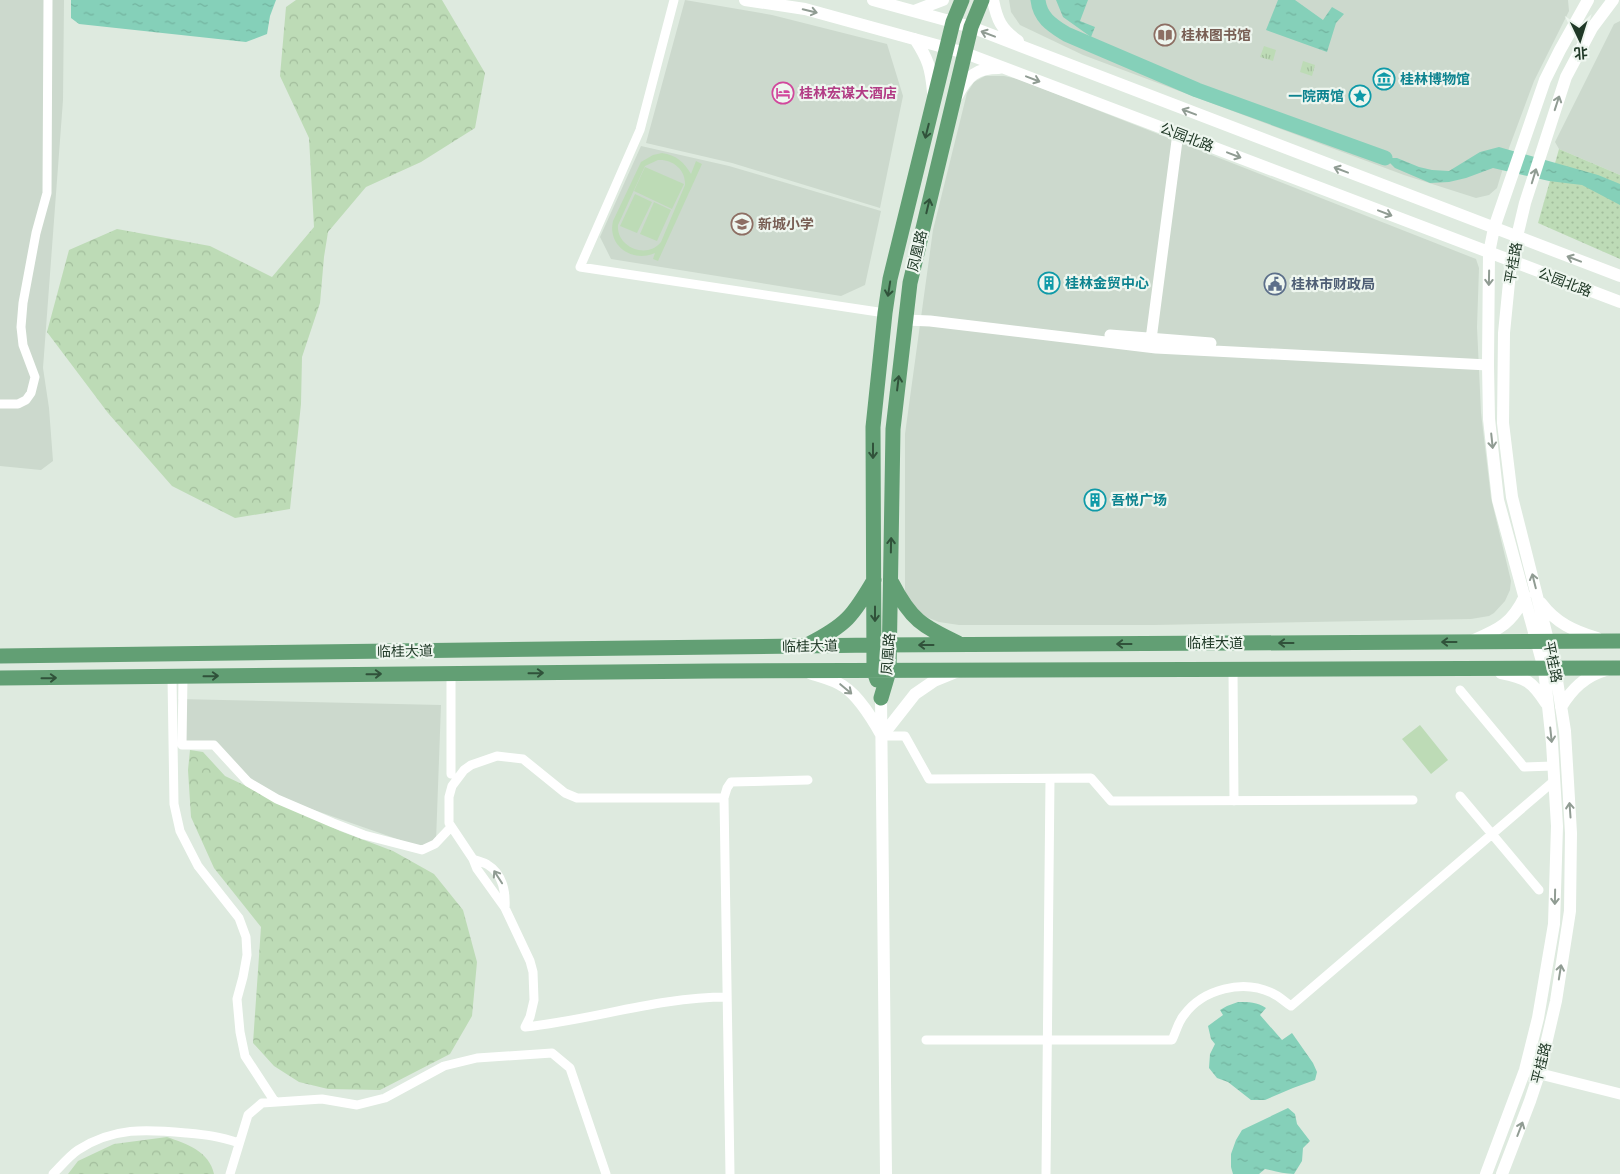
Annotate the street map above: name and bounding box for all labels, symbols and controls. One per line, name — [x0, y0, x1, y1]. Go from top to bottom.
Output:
one-way arrow — [802, 7, 818, 16]
north arrow — [1555, 15, 1605, 65]
library icon: 桂林图书馆 — [1153, 23, 1177, 47]
place label: 桂林图书馆 — [1181, 26, 1251, 43]
one-way arrow — [981, 29, 997, 38]
text: 北 — [1573, 44, 1589, 62]
museum icon: 桂林博物馆 — [1372, 67, 1396, 91]
place label: 桂林博物馆 — [1400, 70, 1470, 87]
one-way arrow — [1024, 75, 1040, 84]
hotel icon: 桂林宏谋大酒店 — [771, 81, 795, 105]
place label: 桂林宏谋大酒店 — [799, 84, 897, 101]
place icon: 一院两馆 — [1348, 84, 1372, 108]
place label: 一院两馆 — [1288, 87, 1344, 104]
one-way arrow — [1553, 95, 1563, 111]
one-way arrow — [1182, 107, 1197, 116]
street label: 公园北路 — [1158, 119, 1216, 155]
one-way arrow — [922, 123, 931, 139]
one-way arrow — [1226, 150, 1241, 160]
one-way arrow — [1334, 165, 1349, 174]
one-way arrow — [1529, 169, 1539, 185]
one-way arrow — [924, 199, 933, 215]
one-way arrow — [1377, 209, 1393, 218]
school or university icon: 新城小学 — [730, 212, 754, 236]
place label: 新城小学 — [758, 215, 814, 232]
street label: 凤凰路 — [904, 229, 930, 273]
street label: 平桂路 — [1500, 241, 1525, 285]
one-way arrow — [1567, 254, 1583, 263]
street label: 公园北路 — [1536, 264, 1594, 300]
one-way arrow — [1484, 270, 1494, 286]
building icon: 桂林金贸中心 — [1037, 271, 1061, 295]
public building icon: 桂林市财政局 — [1263, 272, 1287, 296]
place label: 桂林金贸中心 — [1065, 274, 1149, 291]
place label: 桂林市财政局 — [1291, 275, 1375, 292]
one-way arrow — [883, 281, 893, 297]
one-way arrow — [893, 376, 903, 392]
one-way arrow — [1487, 432, 1496, 448]
one-way arrow — [868, 442, 878, 459]
building icon: 吾悦广场 — [1083, 488, 1107, 512]
place label: 吾悦广场 — [1111, 491, 1167, 508]
one-way arrow — [886, 538, 896, 554]
one-way arrow — [1528, 574, 1538, 590]
one-way arrow — [870, 605, 880, 621]
street label: 凤凰路 — [878, 632, 897, 676]
street label: 临桂大道 — [1187, 634, 1243, 651]
street label: 临桂大道 — [782, 637, 838, 654]
one-way arrow — [1441, 637, 1458, 647]
one-way arrow — [1279, 638, 1295, 648]
one-way arrow — [1116, 639, 1132, 649]
one-way arrow — [919, 640, 935, 650]
street label: 平桂路 — [1541, 640, 1566, 684]
street label: 临桂大道 — [377, 642, 433, 659]
one-way arrow — [528, 668, 544, 678]
one-way arrow — [365, 669, 381, 679]
one-way arrow — [202, 671, 219, 681]
one-way arrow — [40, 673, 56, 683]
one-way arrow — [839, 684, 852, 695]
one-way arrow — [1546, 726, 1556, 742]
one-way arrow — [1565, 802, 1574, 818]
one-way arrow — [493, 871, 503, 885]
one-way arrow — [1550, 888, 1560, 905]
one-way arrow — [1556, 964, 1566, 980]
street label: 平桂路 — [1527, 1040, 1554, 1085]
one-way arrow — [1516, 1122, 1525, 1137]

